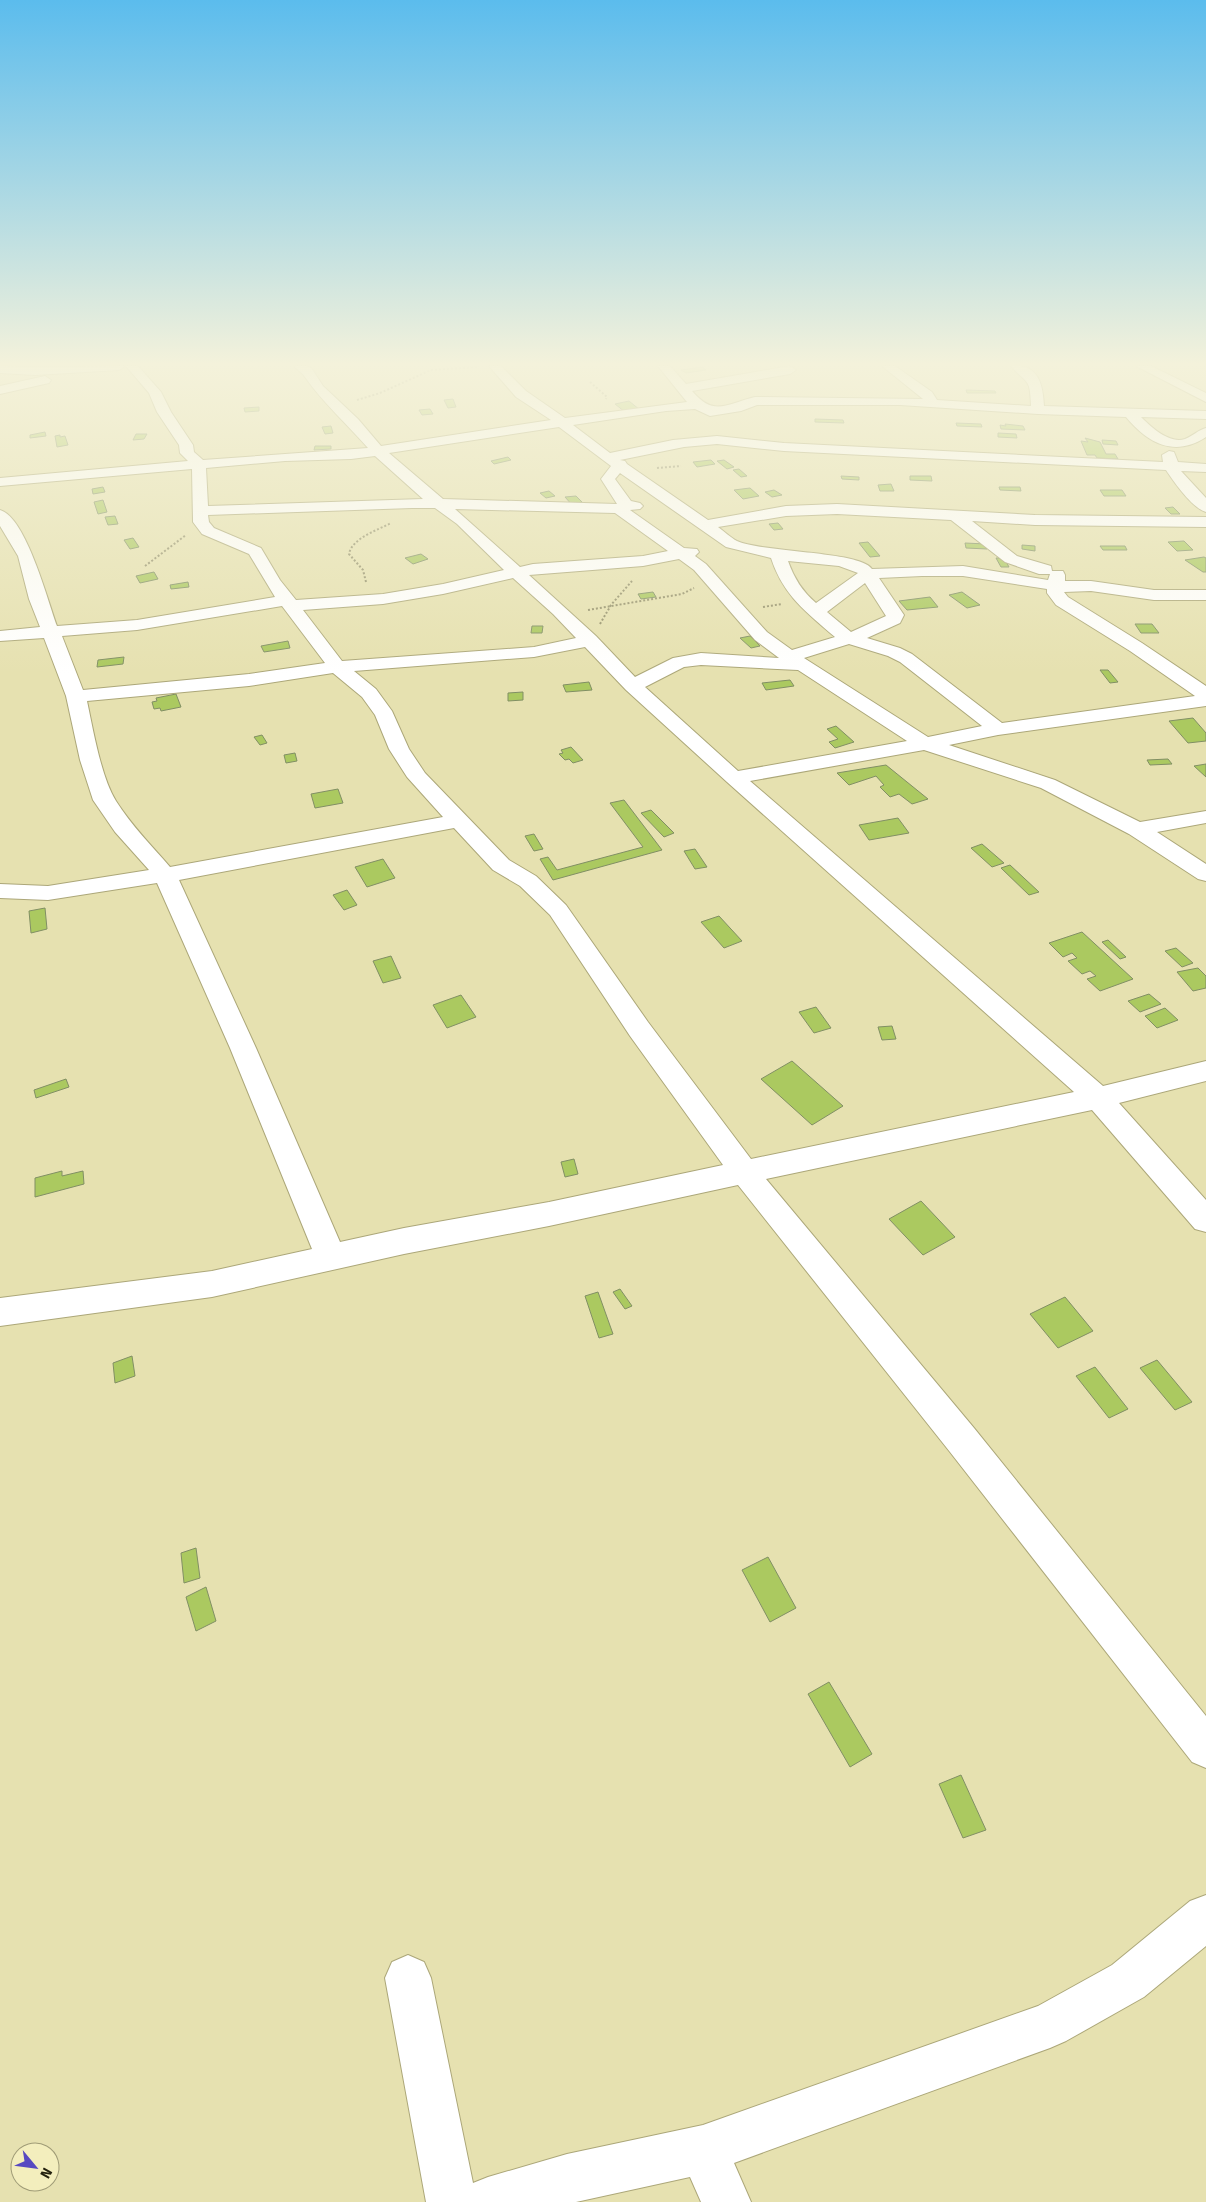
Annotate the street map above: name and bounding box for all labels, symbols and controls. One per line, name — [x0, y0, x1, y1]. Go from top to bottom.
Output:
north arrow — [10, 2142, 60, 2192]
text: N — [36, 2165, 56, 2181]

